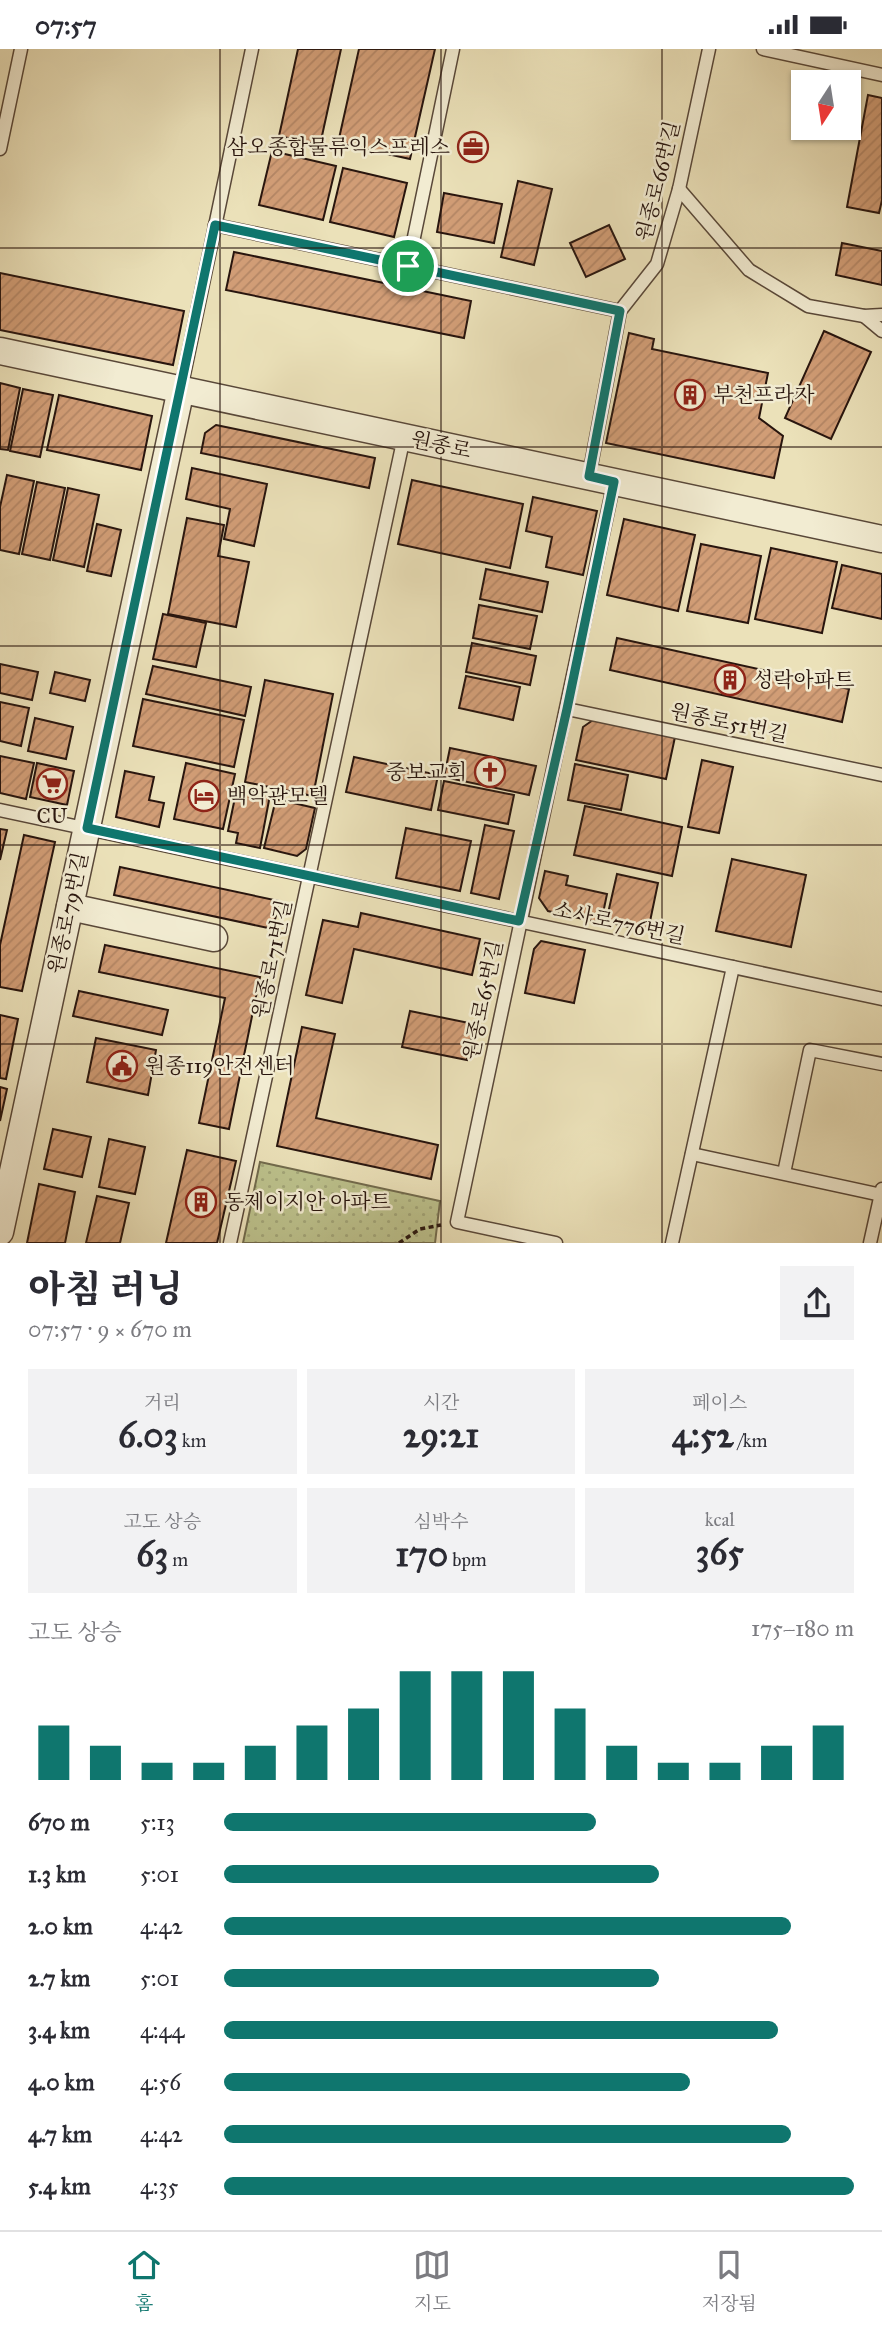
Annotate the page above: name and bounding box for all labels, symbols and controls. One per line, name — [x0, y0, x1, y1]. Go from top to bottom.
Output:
text: 07:57 — [35, 9, 97, 41]
north arrow — [791, 70, 861, 140]
map controls — [791, 70, 861, 140]
street label: 원종로66번길 — [631, 118, 685, 244]
office icon: 삼오종합물류익스프레스 — [456, 130, 490, 164]
place label: 삼오종합물류익스프레스 — [227, 134, 450, 160]
pin — [378, 236, 438, 296]
icon: arrive — [389, 247, 427, 285]
building icon: 부천프라자 — [673, 378, 707, 412]
place label: 부천프라자 — [713, 382, 815, 408]
street label: 원종로 — [409, 426, 473, 464]
building icon: 성락아파트 — [713, 663, 747, 697]
place label: 성락아파트 — [753, 667, 854, 693]
street label: 원종로51번길 — [668, 698, 790, 748]
church icon: 중보교회 — [473, 755, 507, 789]
place label: 중보교회 — [386, 759, 467, 785]
supermarket icon: CU — [35, 767, 69, 801]
hotel icon: 백악관모텔 — [187, 779, 221, 813]
place label: 백악관모텔 — [227, 783, 328, 809]
place label: CU — [37, 803, 68, 829]
street label: 원종로79번길 — [42, 850, 94, 976]
street label: 소사로776번길 — [550, 896, 688, 950]
street label: 원종로71번길 — [247, 897, 297, 1021]
street label: 원종로65번길 — [458, 938, 508, 1062]
public building icon: 원종119안전센터 — [105, 1049, 139, 1083]
place label: 원종119안전센터 — [145, 1053, 294, 1079]
building icon: 동제이지안 아파트 — [184, 1185, 218, 1219]
place label: 동제이지안 아파트 — [224, 1189, 391, 1215]
text: 아침 러닝 — [28, 1266, 183, 1312]
button: share — [780, 1266, 854, 1340]
text: 07:57 · 9 × 670 m — [28, 1315, 192, 1343]
text: 거리 — [144, 1391, 181, 1414]
text: 시간 — [423, 1391, 459, 1414]
text: 페이스 — [692, 1391, 747, 1414]
text: 6.03 — [118, 1414, 178, 1457]
text: 29:21 — [403, 1414, 479, 1457]
text: 4:52 — [672, 1414, 734, 1457]
text: km — [178, 1429, 207, 1452]
text: /km — [734, 1429, 768, 1452]
text: kcal — [705, 1508, 735, 1531]
text: 고도 상승 — [124, 1510, 201, 1533]
text: 심박수 — [413, 1510, 469, 1533]
text: 365 — [696, 1531, 744, 1574]
text: 63 — [136, 1533, 168, 1576]
text: 170 — [395, 1533, 448, 1576]
text: m — [168, 1548, 188, 1571]
text: bpm — [448, 1548, 487, 1571]
text: 175–180 m — [751, 1614, 854, 1642]
text: 고도 상승 — [28, 1618, 122, 1646]
text: 670 m — [28, 1808, 90, 1836]
text: 5:13 — [140, 1808, 175, 1836]
text: 1.3 km — [28, 1860, 86, 1888]
text: 5:01 — [140, 1860, 179, 1888]
text: 2.0 km — [28, 1912, 93, 1940]
text: 4:42 — [140, 1912, 183, 1940]
text: 2.7 km — [28, 1964, 90, 1992]
text: 5:01 — [140, 1964, 179, 1992]
text: 3.4 km — [28, 2016, 90, 2044]
text: 4:44 — [140, 2016, 184, 2044]
text: 4.0 km — [28, 2068, 94, 2096]
text: 4:56 — [140, 2068, 181, 2096]
text: 4.7 km — [28, 2120, 92, 2148]
text: 4:42 — [140, 2120, 183, 2148]
text: 5.4 km — [28, 2172, 91, 2200]
text: 4:35 — [140, 2172, 179, 2200]
tab: 홈 — [125, 2246, 163, 2315]
tab: 지도 — [413, 2246, 451, 2315]
tab: 저장됨 — [702, 2246, 757, 2315]

